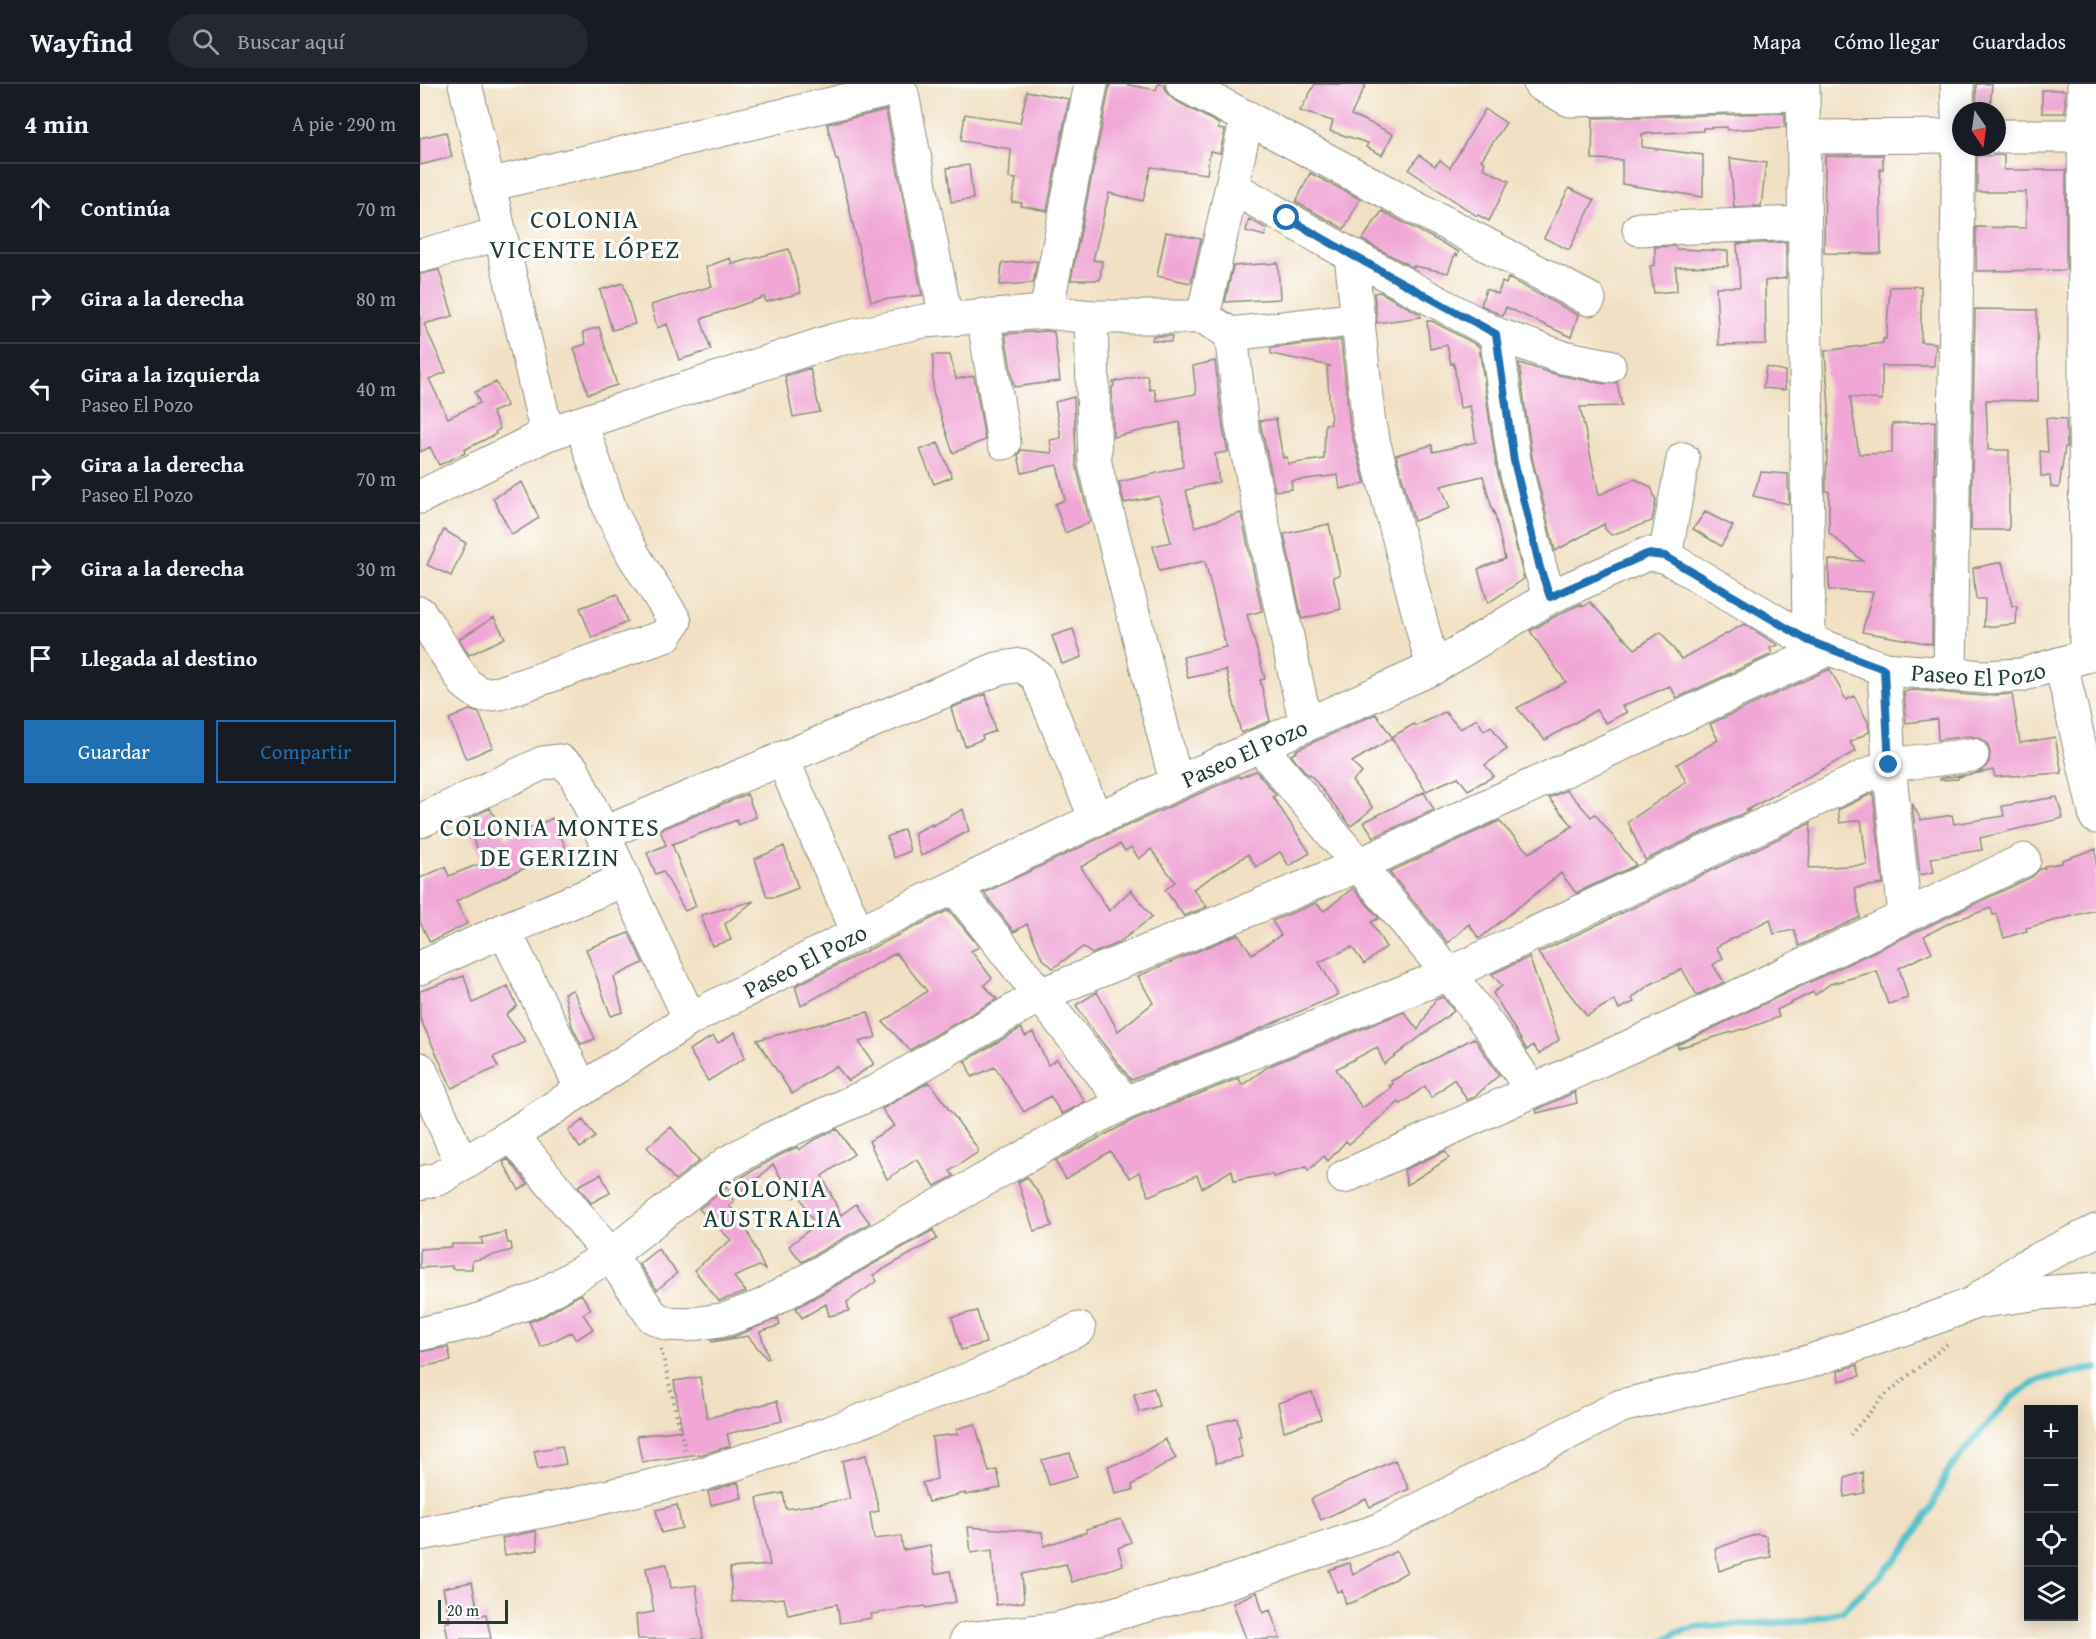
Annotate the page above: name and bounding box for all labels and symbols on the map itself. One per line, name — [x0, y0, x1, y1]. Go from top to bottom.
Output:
north arrow — [1952, 102, 2006, 156]
district label: COLONIA VICENTE LÓPEZ — [489, 199, 681, 268]
route start — [1273, 204, 1299, 230]
street label: Paseo El Pozo — [1910, 651, 2050, 695]
street label: Paseo El Pozo — [1176, 709, 1313, 796]
route end — [1875, 751, 1901, 777]
district label: COLONIA MONTES DE GERIZIN — [440, 807, 660, 876]
street label: Paseo El Pozo — [737, 914, 872, 1006]
district label: COLONIA AUSTRALIA — [703, 1168, 843, 1237]
scale bar — [438, 1597, 508, 1624]

